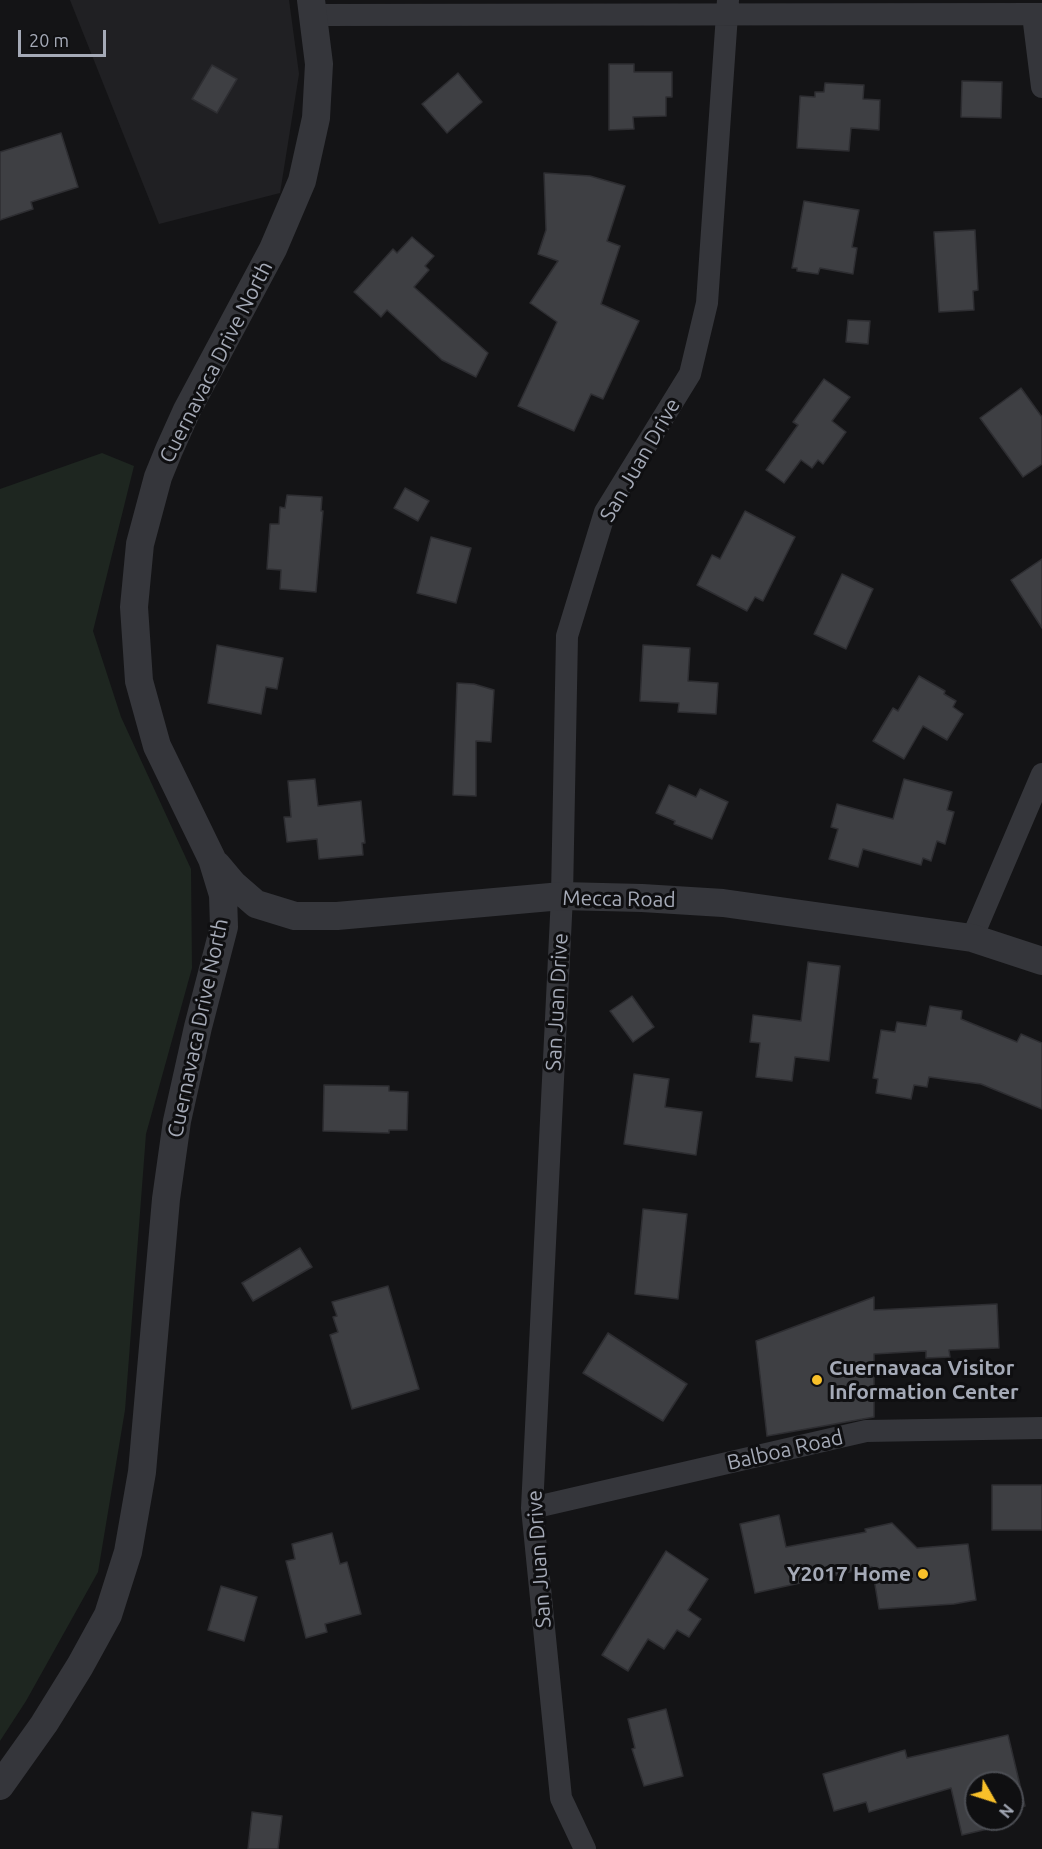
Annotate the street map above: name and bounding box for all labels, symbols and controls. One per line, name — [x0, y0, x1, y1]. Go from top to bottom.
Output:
scale bar — [21, 18, 110, 56]
text: 20 m — [29, 30, 69, 50]
street label: Cuernavaca Drive North — [154, 257, 278, 467]
street label: San Juan Drive — [595, 394, 685, 526]
street label: Mecca Road — [562, 885, 676, 913]
street label: Cuernavaca Drive North — [162, 916, 234, 1140]
street label: San Juan Drive — [541, 932, 573, 1072]
place label: Cuernavaca Visitor Information Center — [829, 1355, 1019, 1405]
marker: Cuernavaca Visitor Information Center — [810, 1373, 824, 1387]
street label: Balboa Road — [725, 1424, 845, 1476]
street label: San Juan Drive — [522, 1489, 556, 1629]
place label: Y2017 Home — [787, 1561, 911, 1587]
marker: Y2017 Home — [916, 1567, 930, 1581]
north arrow — [964, 1771, 1024, 1831]
text: N — [996, 1801, 1017, 1821]

